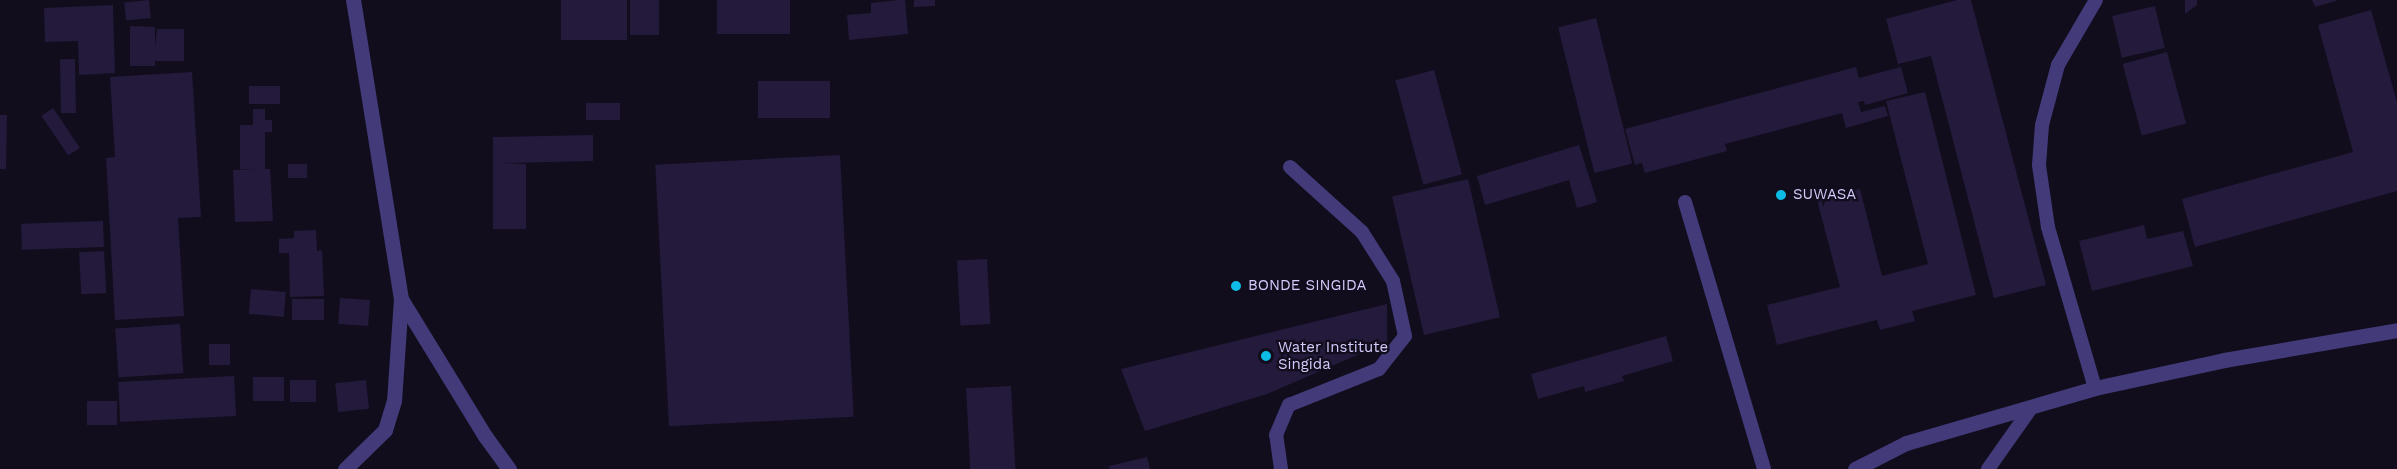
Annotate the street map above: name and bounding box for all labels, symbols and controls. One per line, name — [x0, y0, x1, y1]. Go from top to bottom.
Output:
place label: SUWASA — [1793, 186, 1856, 204]
marker: SUWASA — [1774, 188, 1788, 202]
place label: BONDE SINGIDA — [1248, 277, 1366, 295]
marker: BONDE SINGIDA — [1229, 279, 1243, 293]
place label: Water Institute Singida — [1278, 338, 1388, 373]
marker: Water Institute Singida — [1259, 349, 1273, 363]

